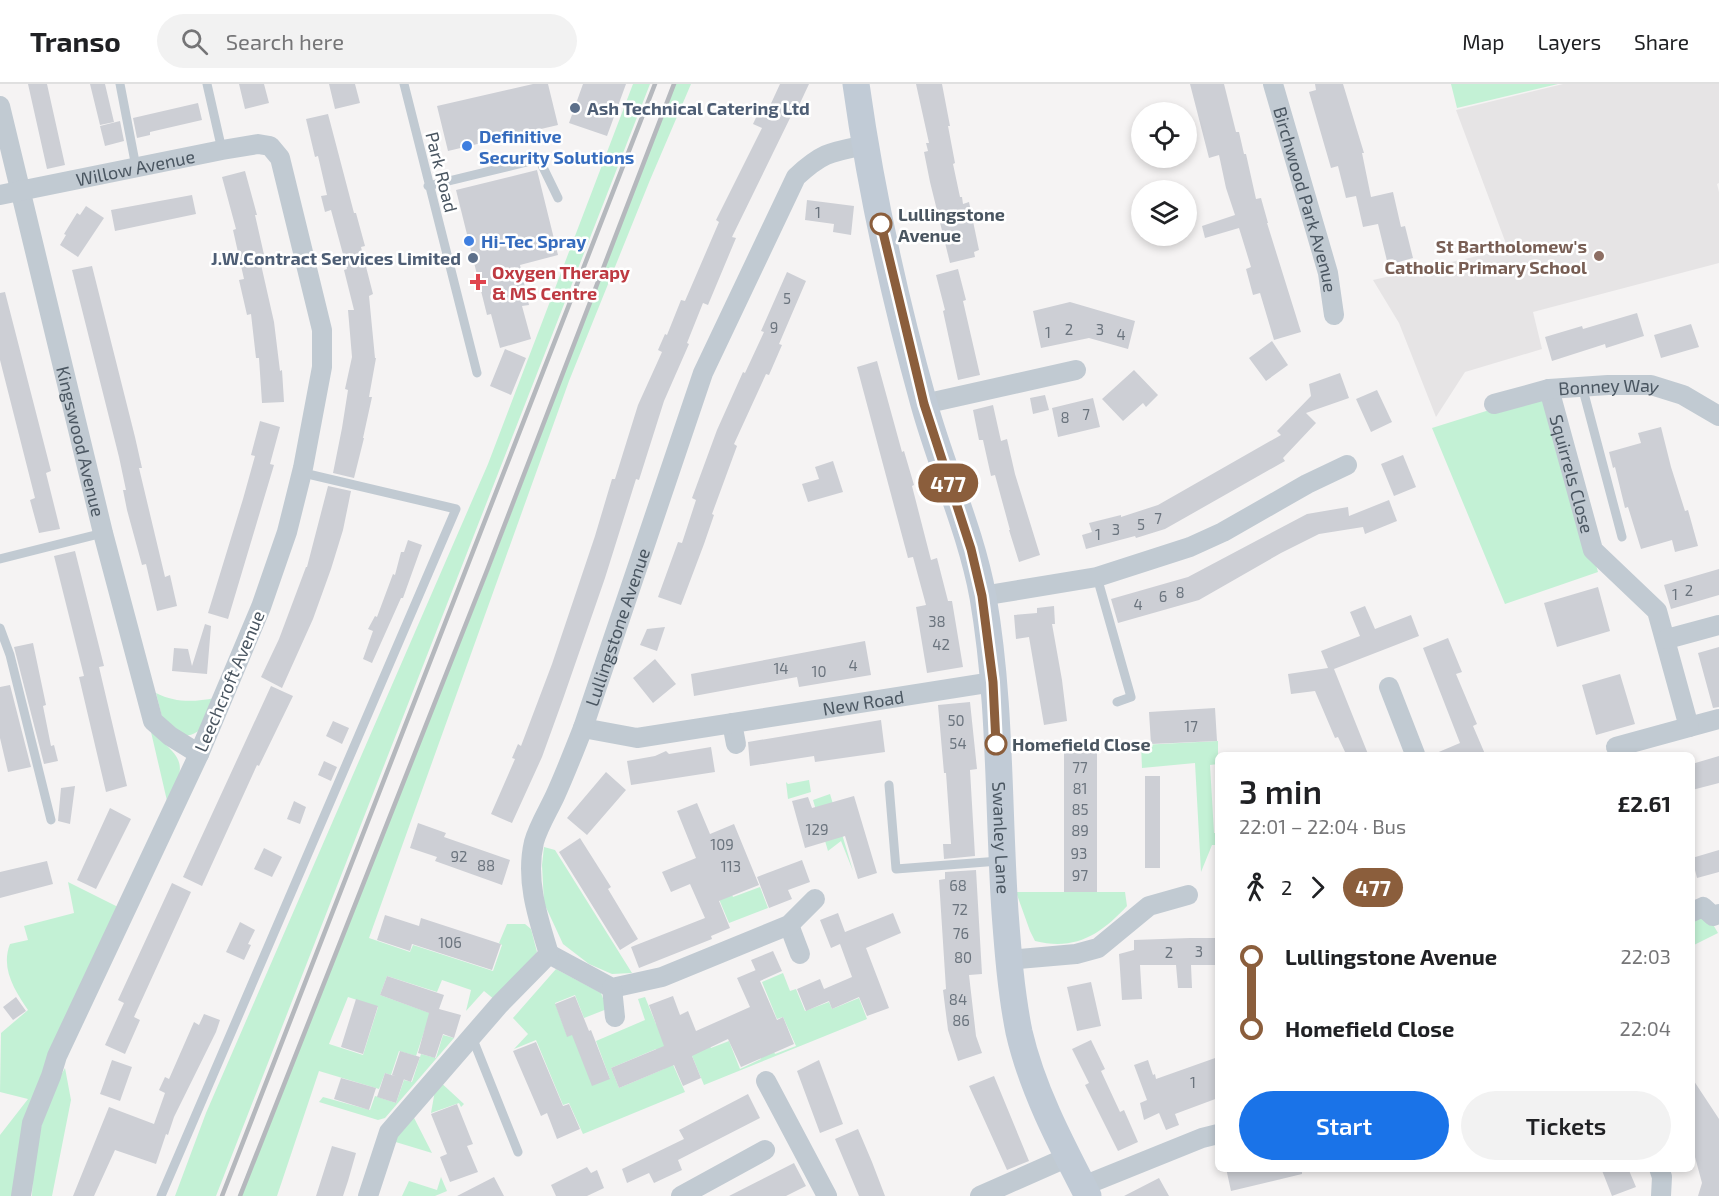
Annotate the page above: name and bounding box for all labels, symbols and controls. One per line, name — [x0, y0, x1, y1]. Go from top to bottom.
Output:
search box — [157, 14, 577, 68]
text: Transo — [30, 24, 121, 58]
icon: search — [178, 25, 211, 58]
text: Search here — [226, 28, 344, 54]
text: Map — [1462, 29, 1504, 54]
text: Layers — [1537, 29, 1601, 54]
text: Share — [1634, 29, 1689, 54]
place label: Ash Technical Catering Ltd — [587, 97, 810, 119]
marker: Ash Technical Catering Ltd — [568, 101, 582, 115]
map controls — [1131, 102, 1197, 246]
button: locate — [1131, 102, 1197, 168]
street label: Birchwood Park Avenue — [1269, 104, 1342, 294]
place label: Definitive Security Solutions — [479, 125, 634, 168]
street label: Park Road — [421, 130, 463, 214]
marker: Definitive Security Solutions — [460, 139, 474, 153]
street label: Willow Avenue — [74, 145, 197, 190]
button: layers — [1131, 180, 1197, 246]
house number: 1 — [815, 203, 821, 221]
place label: Lullingstone Avenue — [898, 203, 1005, 246]
marker: Lullingstone Avenue — [870, 213, 892, 235]
place label: Hi-Tec Spray — [481, 230, 587, 252]
marker: Hi-Tec Spray — [462, 234, 476, 248]
place label: St Bartholomew's Catholic Primary School — [1384, 235, 1587, 278]
place label: J.W.Contract Services Limited — [211, 247, 461, 269]
marker: St Bartholomew's Catholic Primary School — [1592, 249, 1606, 263]
marker: J.W.Contract Services Limited — [466, 251, 480, 265]
place label: Oxygen Therapy & MS Centre — [492, 261, 631, 304]
marker: Oxygen Therapy & MS Centre — [469, 273, 487, 291]
house number: 5 — [783, 289, 791, 307]
house number: 9 — [770, 318, 778, 336]
house number: 2 — [1065, 320, 1073, 338]
house number: 3 — [1096, 320, 1104, 338]
house number: 1 — [1045, 323, 1051, 341]
house number: 4 — [1116, 325, 1126, 343]
street label: Kingswood Avenue — [52, 364, 110, 519]
street label: Bonney Way — [1558, 374, 1663, 399]
house number: 7 — [1082, 405, 1090, 423]
house number: 8 — [1060, 408, 1070, 426]
street label: Squirrels Close — [1545, 412, 1599, 536]
line badge: 477 — [914, 464, 982, 502]
text: 477 — [930, 471, 966, 496]
house number: 7 — [1154, 509, 1162, 527]
house number: 5 — [1137, 515, 1145, 533]
house number: 3 — [1112, 520, 1120, 538]
house number: 1 — [1095, 525, 1101, 543]
street label: Lullingstone Avenue — [580, 545, 654, 709]
house number: 2 — [1685, 581, 1693, 599]
house number: 8 — [1175, 583, 1185, 601]
house number: 1 — [1672, 585, 1678, 603]
house number: 6 — [1159, 587, 1167, 605]
house number: 4 — [1133, 595, 1143, 613]
street label: Leechcroft Avenue — [189, 607, 269, 755]
house number: 38 — [928, 612, 946, 630]
house number: 42 — [932, 635, 950, 653]
house number: 4 — [848, 656, 858, 674]
house number: 14 — [773, 659, 789, 677]
house number: 10 — [811, 662, 827, 680]
street label: New Road — [821, 685, 906, 720]
house number: 50 — [947, 711, 965, 729]
house number: 17 — [1184, 717, 1198, 735]
marker: Homefield Close — [985, 733, 1007, 755]
place label: Homefield Close — [1012, 733, 1151, 755]
house number: 54 — [949, 734, 967, 752]
house number: 77 — [1072, 758, 1088, 776]
text: 3 min — [1239, 771, 1322, 811]
house number: 81 — [1072, 779, 1088, 797]
street label: Swanley Lane — [988, 781, 1015, 895]
text: £2.61 — [1617, 790, 1671, 816]
house number: 85 — [1071, 800, 1089, 818]
text: 22:01 – 22:04 · Bus — [1239, 814, 1406, 838]
house number: 129 — [806, 820, 828, 838]
house number: 89 — [1071, 821, 1089, 839]
house number: 109 — [710, 835, 734, 853]
house number: 93 — [1071, 844, 1087, 862]
house number: 92 — [450, 847, 468, 865]
house number: 88 — [477, 856, 495, 874]
house number: 113 — [721, 857, 741, 875]
house number: 97 — [1072, 866, 1088, 884]
icon: walk — [1239, 871, 1272, 904]
icon: forward — [1301, 871, 1334, 904]
text: 2 — [1281, 875, 1292, 899]
text: 477 — [1355, 875, 1391, 900]
house number: 68 — [949, 876, 967, 894]
house number: 72 — [952, 900, 968, 918]
house number: 76 — [953, 924, 969, 942]
house number: 106 — [438, 933, 462, 951]
house number: 3 — [1195, 942, 1203, 960]
house number: 2 — [1165, 943, 1173, 961]
text: Lullingstone Avenue — [1285, 943, 1497, 969]
text: 22:03 — [1621, 944, 1671, 968]
house number: 80 — [954, 948, 972, 966]
house number: 84 — [949, 990, 967, 1008]
house number: 86 — [952, 1011, 970, 1029]
text: Homefield Close — [1285, 1015, 1454, 1041]
text: 22:04 — [1619, 1016, 1671, 1040]
house number: 1 — [1190, 1073, 1196, 1091]
button: Start — [1239, 1091, 1449, 1160]
button: Tickets — [1461, 1091, 1671, 1160]

